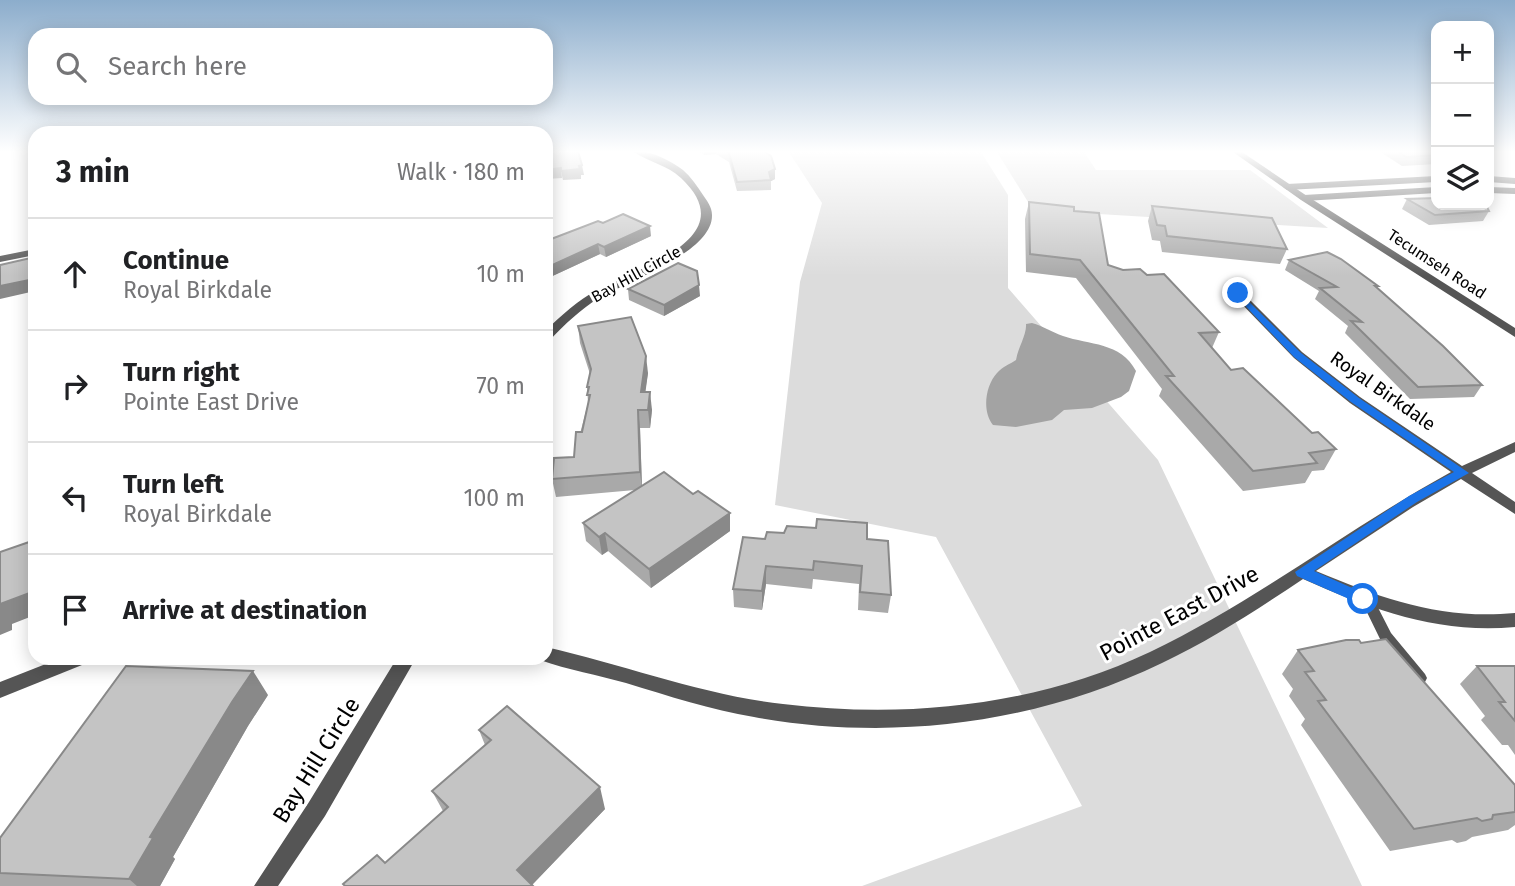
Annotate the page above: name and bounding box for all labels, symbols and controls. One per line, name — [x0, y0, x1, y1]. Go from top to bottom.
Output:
map controls — [1431, 21, 1494, 210]
button: + — [1431, 21, 1494, 84]
search box — [28, 28, 553, 105]
icon: search — [52, 48, 90, 86]
text: Search here — [108, 51, 247, 82]
button: − — [1431, 84, 1494, 147]
button: layers — [1431, 147, 1494, 210]
text: 3 min — [56, 154, 130, 190]
text: Walk · 180 m — [397, 158, 525, 186]
street label: Tecumseh Road — [1384, 225, 1490, 303]
street label: Bay Hill Circle — [588, 242, 684, 306]
text: Continue — [123, 245, 229, 276]
icon: ahead — [56, 255, 94, 293]
text: 10 m — [476, 260, 525, 288]
text: Royal Birkdale — [123, 276, 272, 304]
route end — [1222, 277, 1253, 308]
street label: Royal Birkdale — [1326, 346, 1440, 436]
text: Turn right — [123, 357, 240, 388]
icon: right — [56, 367, 94, 405]
text: 70 m — [476, 372, 525, 400]
text: Pointe East Drive — [123, 388, 299, 416]
text: Turn left — [123, 469, 224, 500]
icon: left — [56, 479, 94, 517]
text: 100 m — [464, 484, 525, 512]
text: Royal Birkdale — [123, 500, 272, 528]
street label: Pointe East Drive — [1095, 559, 1263, 667]
route start — [1347, 583, 1378, 614]
icon: arrive — [56, 591, 94, 629]
text: Arrive at destination — [123, 595, 367, 626]
street label: Bay Hill Circle — [266, 692, 366, 828]

